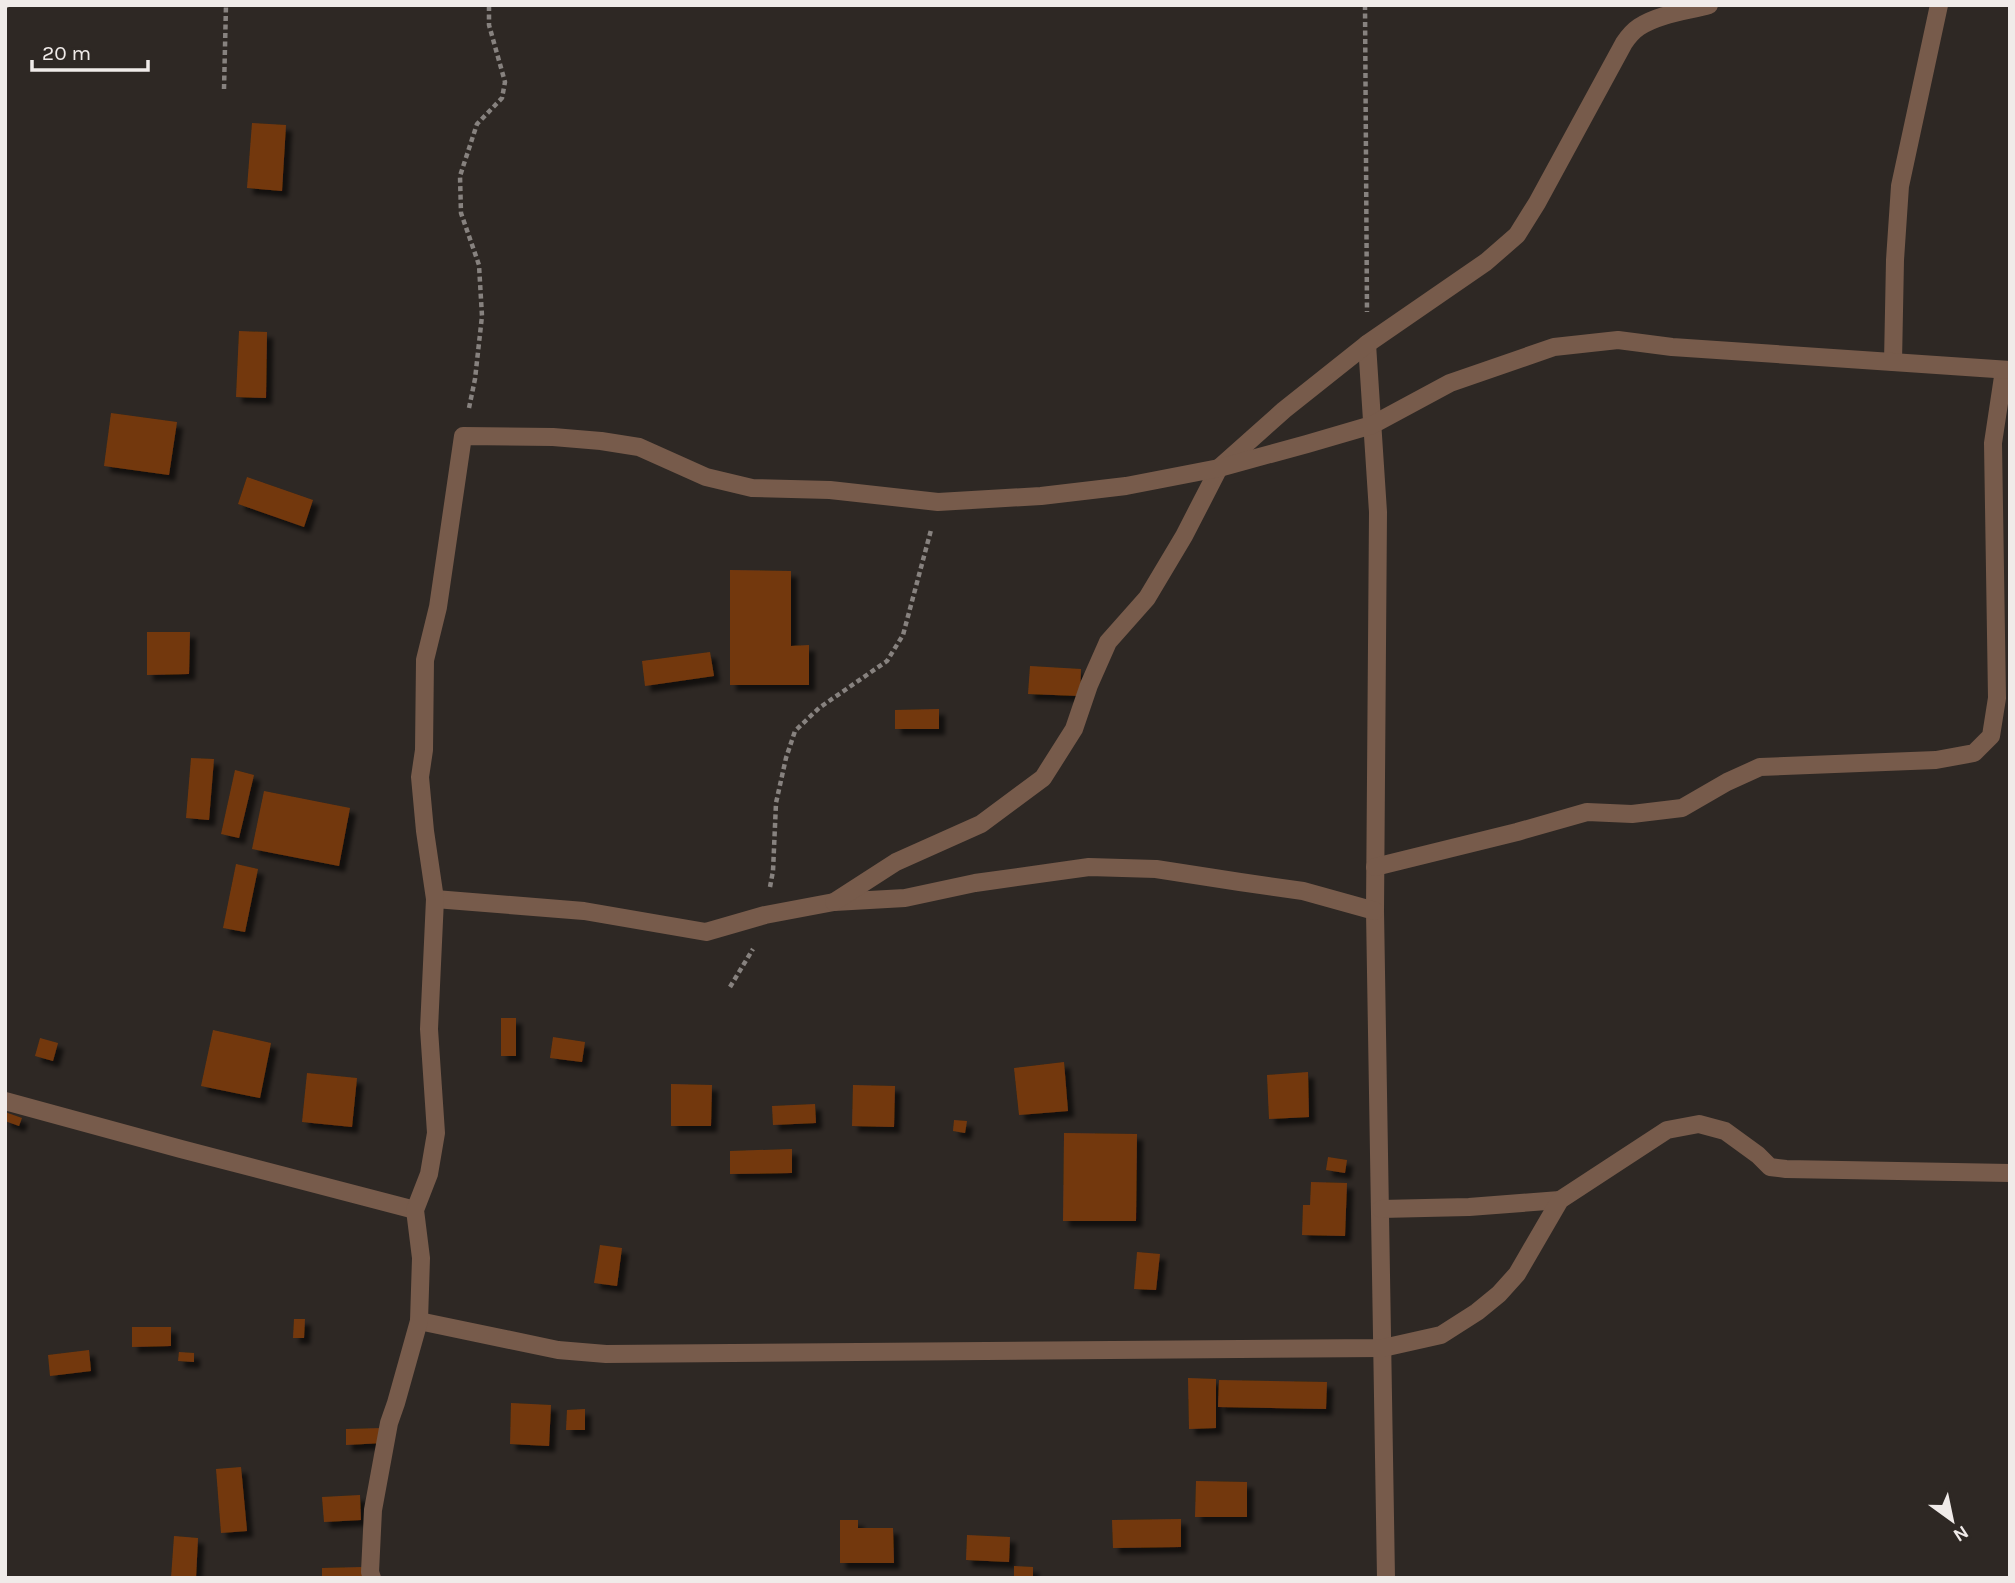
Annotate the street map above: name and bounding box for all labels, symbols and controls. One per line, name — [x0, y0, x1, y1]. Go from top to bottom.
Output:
scale bar — [32, 28, 147, 72]
text: 20 m — [42, 41, 91, 65]
north arrow — [1917, 1485, 1987, 1555]
text: N — [1949, 1520, 1972, 1546]

